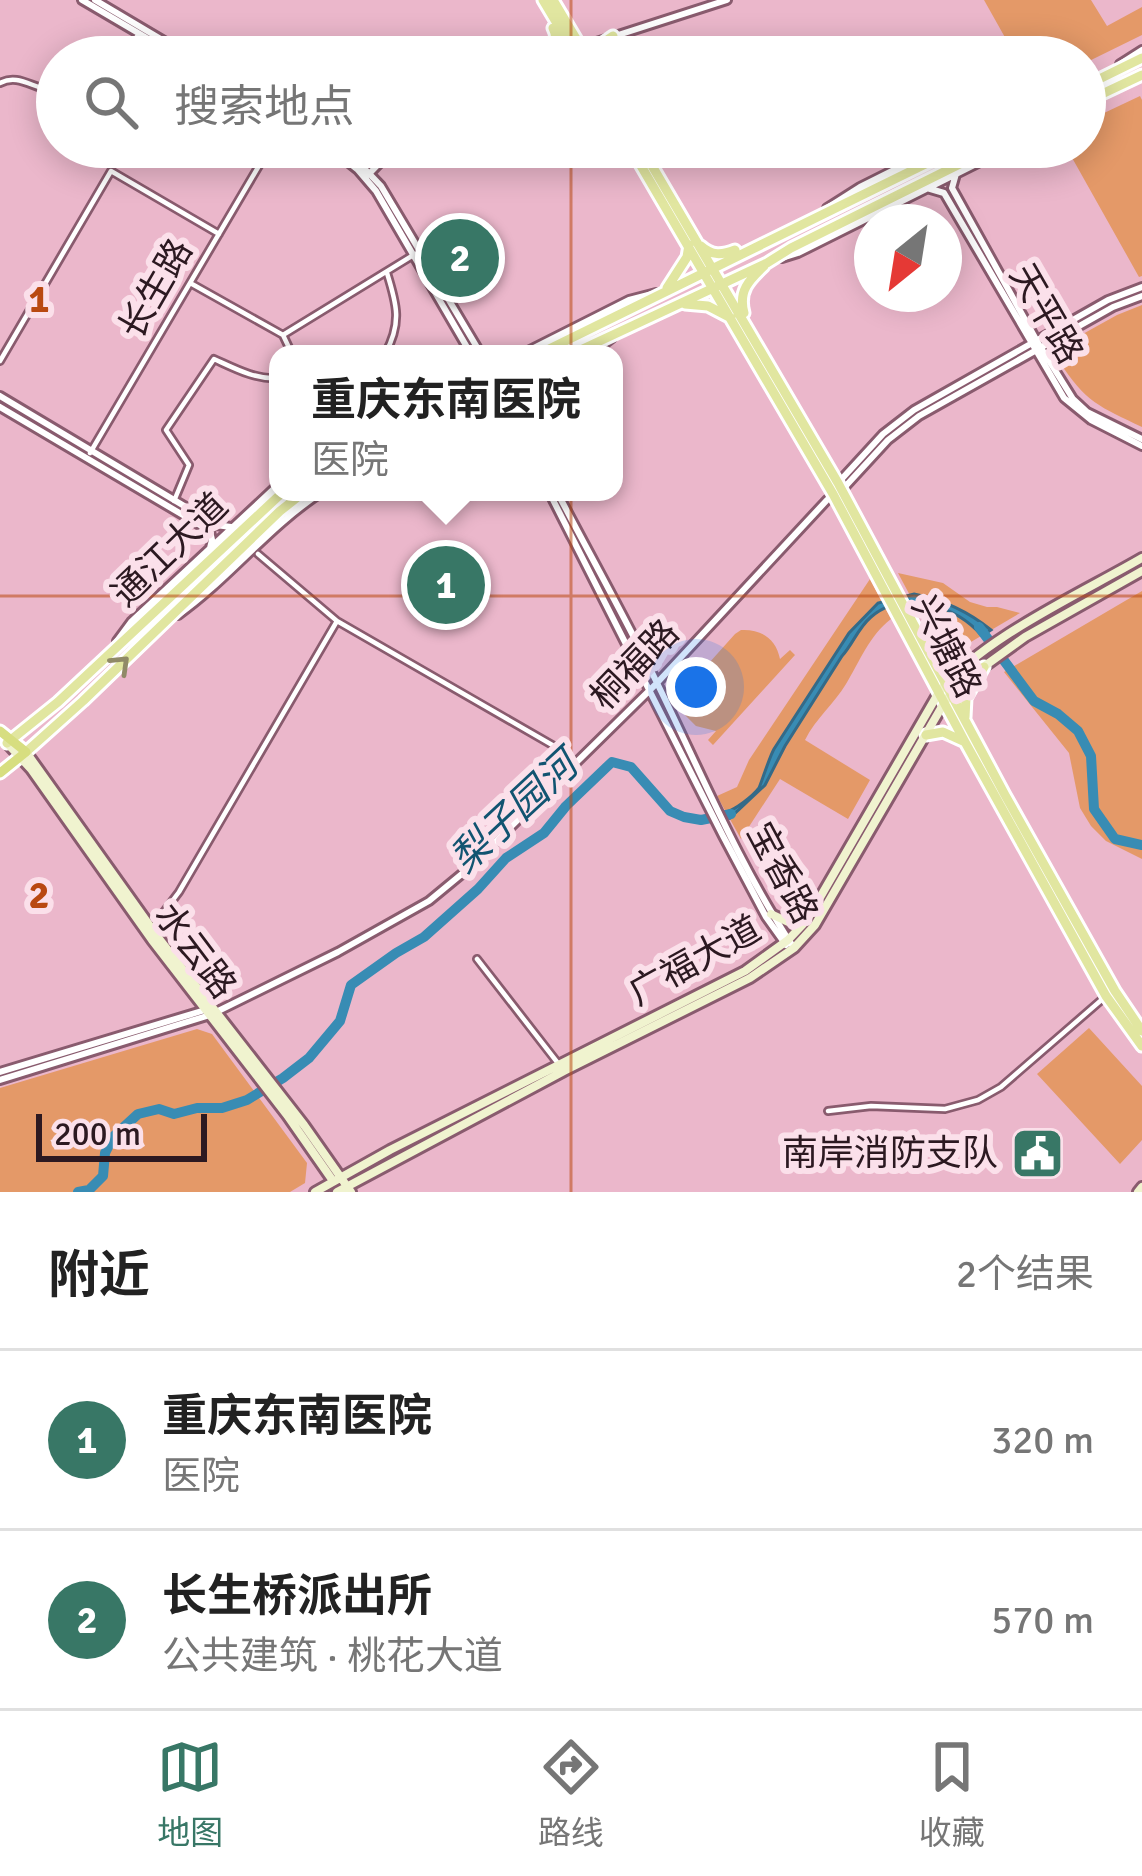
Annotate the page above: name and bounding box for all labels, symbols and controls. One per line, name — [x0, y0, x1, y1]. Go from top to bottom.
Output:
search box — [36, 36, 1106, 168]
icon: search — [78, 69, 144, 135]
text: 搜索地点 — [174, 80, 354, 135]
north arrow — [854, 204, 962, 312]
pin: 2 — [421, 213, 499, 303]
street label: 长生路 — [110, 231, 202, 347]
street label: 天平路 — [1000, 256, 1092, 372]
text: 1 — [28, 275, 50, 323]
popup — [269, 345, 623, 501]
text: 重庆东南医院 — [311, 373, 581, 428]
text: 医院 — [311, 436, 389, 484]
street label: 通江大道 — [103, 484, 237, 616]
pin: 1 — [407, 540, 485, 630]
street label: 兴塘路 — [901, 589, 991, 705]
street label: 桐福路 — [581, 611, 689, 719]
one-way arrow — [107, 656, 129, 678]
your location — [666, 657, 726, 717]
water label: 梨子园河 — [441, 736, 593, 883]
street label: 宝香路 — [737, 815, 827, 931]
text: 2 — [28, 871, 50, 919]
street label: 水云路 — [145, 894, 245, 1008]
street label: 广福大道 — [621, 906, 769, 1016]
scale bar — [36, 1108, 207, 1161]
text: 200 m — [54, 1114, 141, 1155]
public building icon: 南岸消防支队 — [1009, 1125, 1065, 1181]
place label: 南岸消防支队 — [782, 1131, 998, 1176]
text: 附近 — [48, 1244, 150, 1307]
text: 2个结果 — [956, 1250, 1094, 1298]
text: 重庆东南医院 — [162, 1389, 432, 1444]
text: 1 — [76, 1416, 98, 1464]
text: 320 m — [991, 1416, 1094, 1464]
text: 医院 — [162, 1452, 240, 1500]
text: 长生桥派出所 — [162, 1569, 432, 1624]
text: 2 — [76, 1596, 98, 1644]
text: 570 m — [991, 1596, 1094, 1644]
text: 公共建筑 · 桃花大道 — [162, 1632, 503, 1680]
tab: 地图 — [157, 1734, 223, 1854]
tab: 路线 — [538, 1734, 604, 1854]
tab: 收藏 — [919, 1734, 985, 1854]

